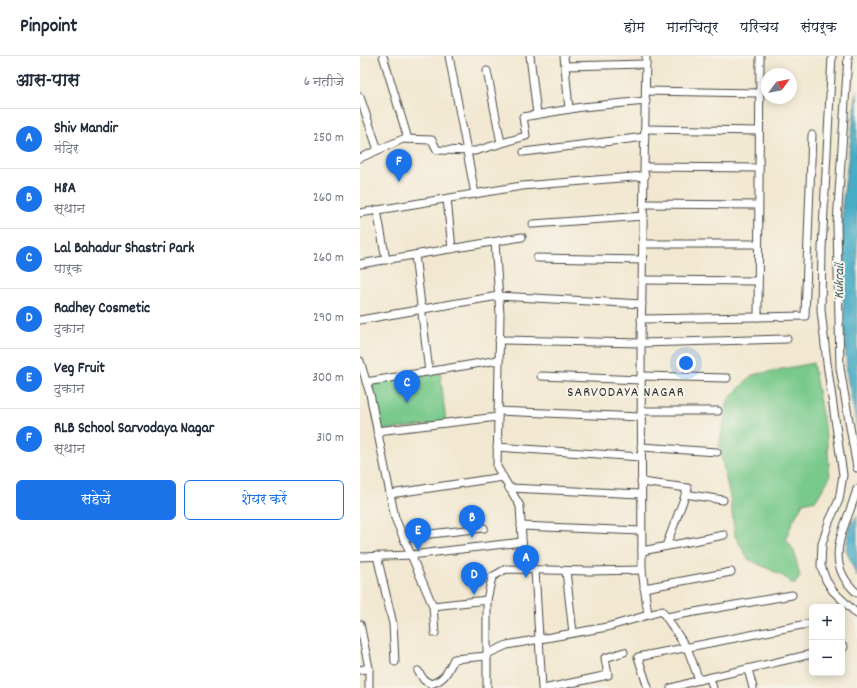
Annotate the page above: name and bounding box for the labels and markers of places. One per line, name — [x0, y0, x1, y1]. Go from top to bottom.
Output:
pin: F — [386, 149, 412, 182]
pin: C — [394, 370, 420, 403]
pin: B — [459, 505, 485, 538]
pin: E — [405, 518, 431, 551]
pin: A — [513, 545, 539, 578]
pin: D — [461, 562, 487, 595]

